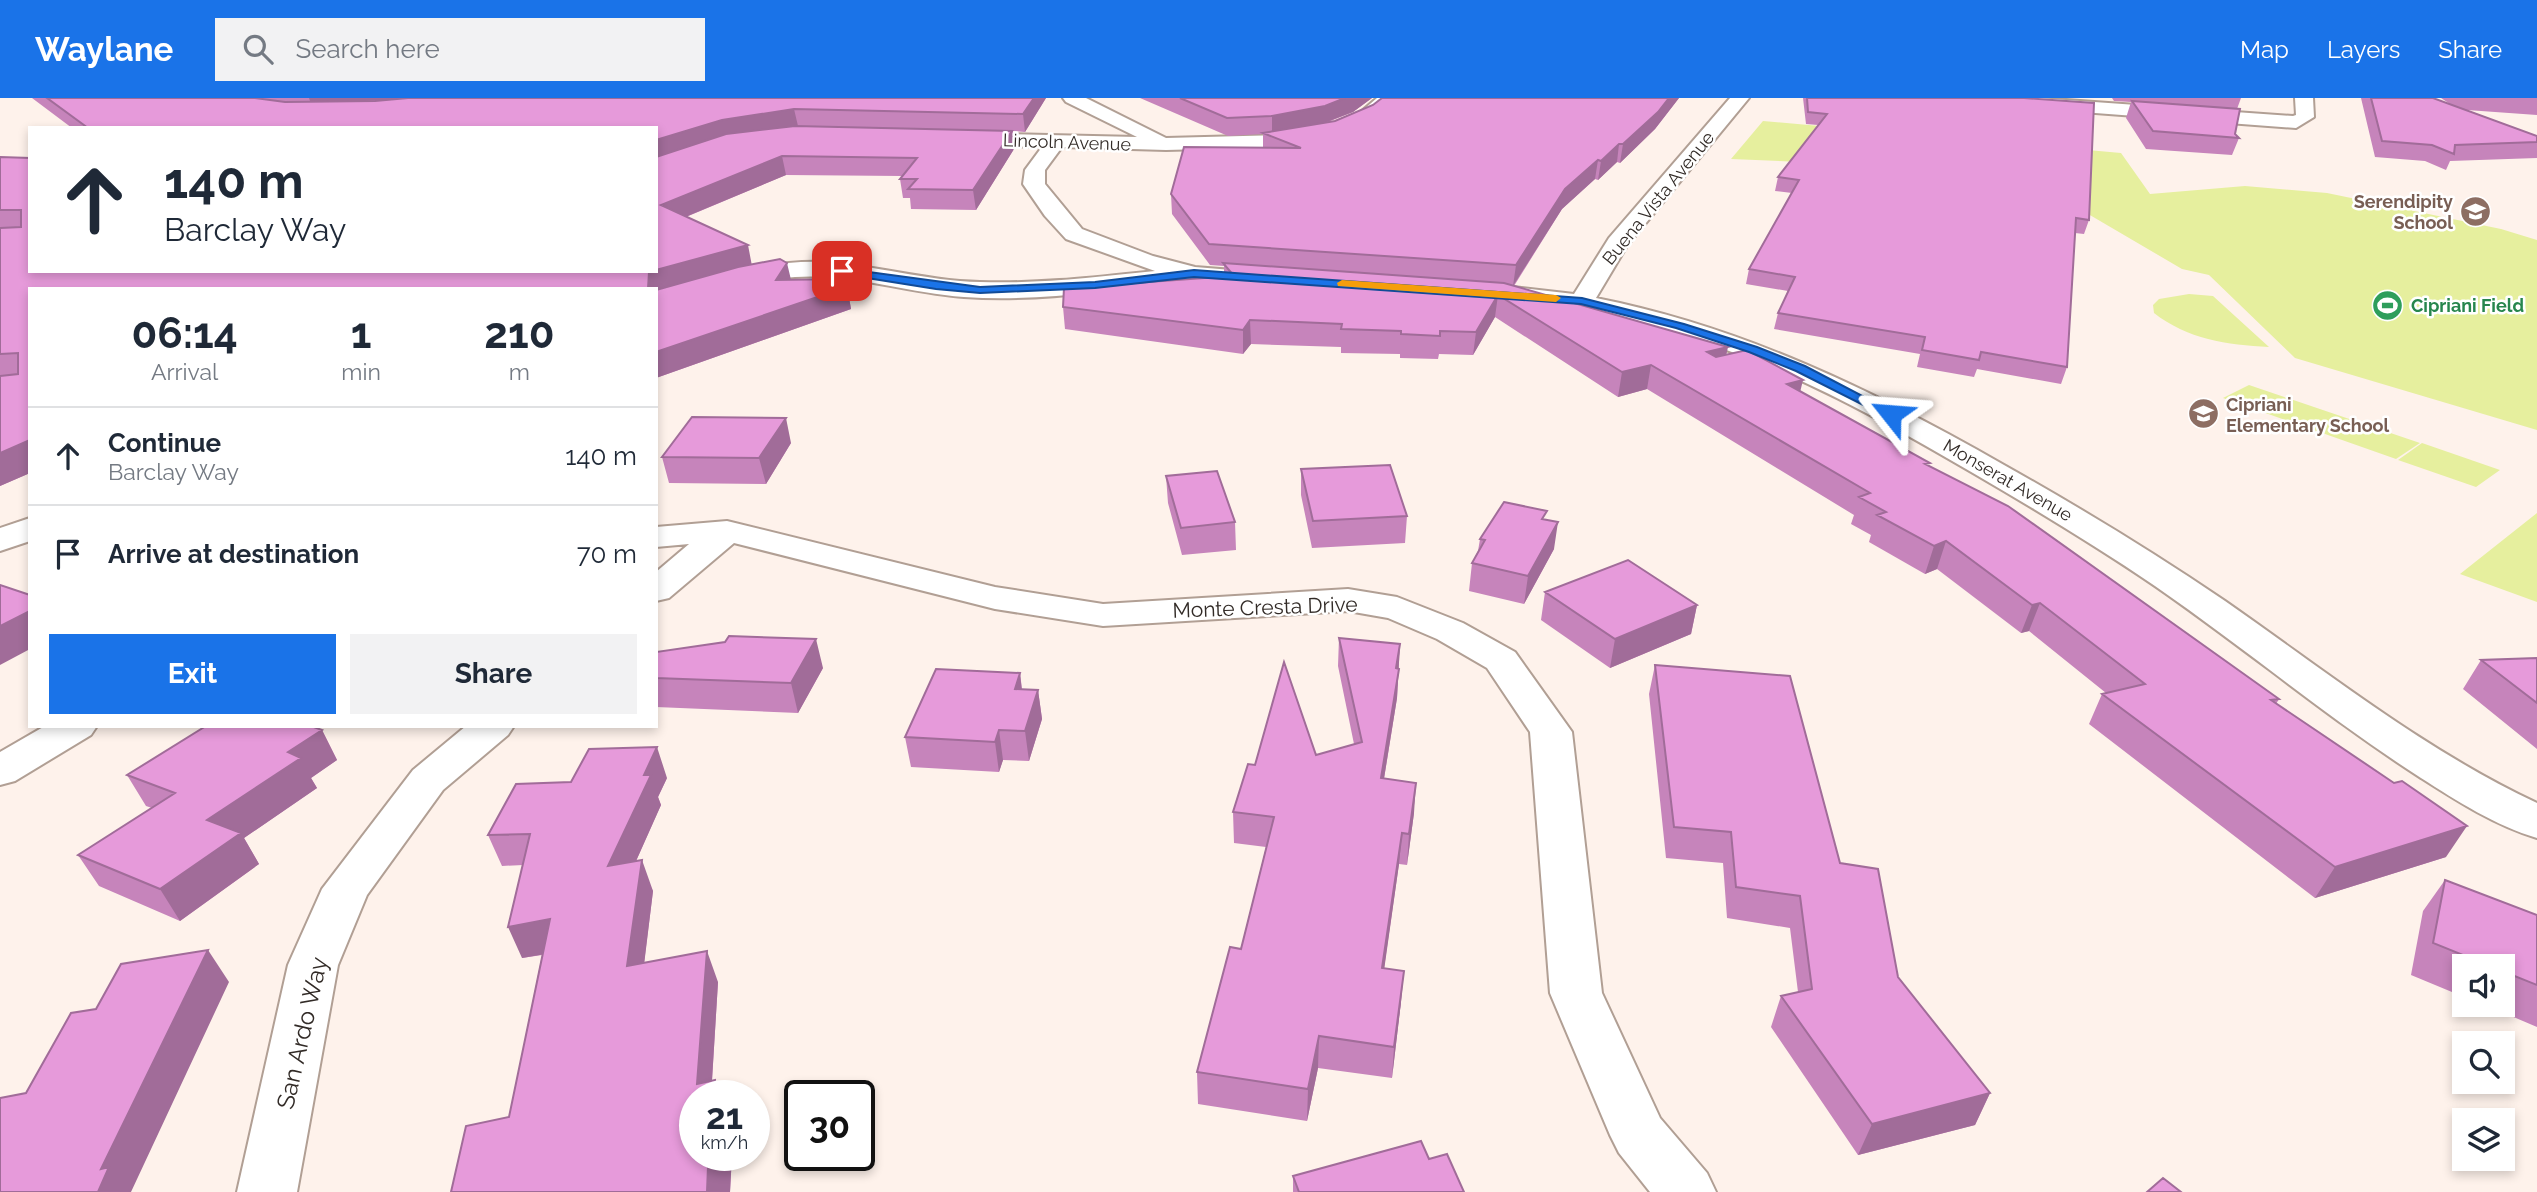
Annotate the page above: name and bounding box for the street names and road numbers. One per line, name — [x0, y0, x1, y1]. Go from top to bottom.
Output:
street label: Buena Vista Avenue — [1598, 127, 1718, 269]
street label: Lincoln Avenue — [1003, 129, 1132, 155]
street label: Monserat Avenue — [1940, 435, 2077, 526]
street label: Monte Cresta Drive — [1172, 591, 1358, 623]
street label: San Ardo Way — [270, 954, 334, 1112]

